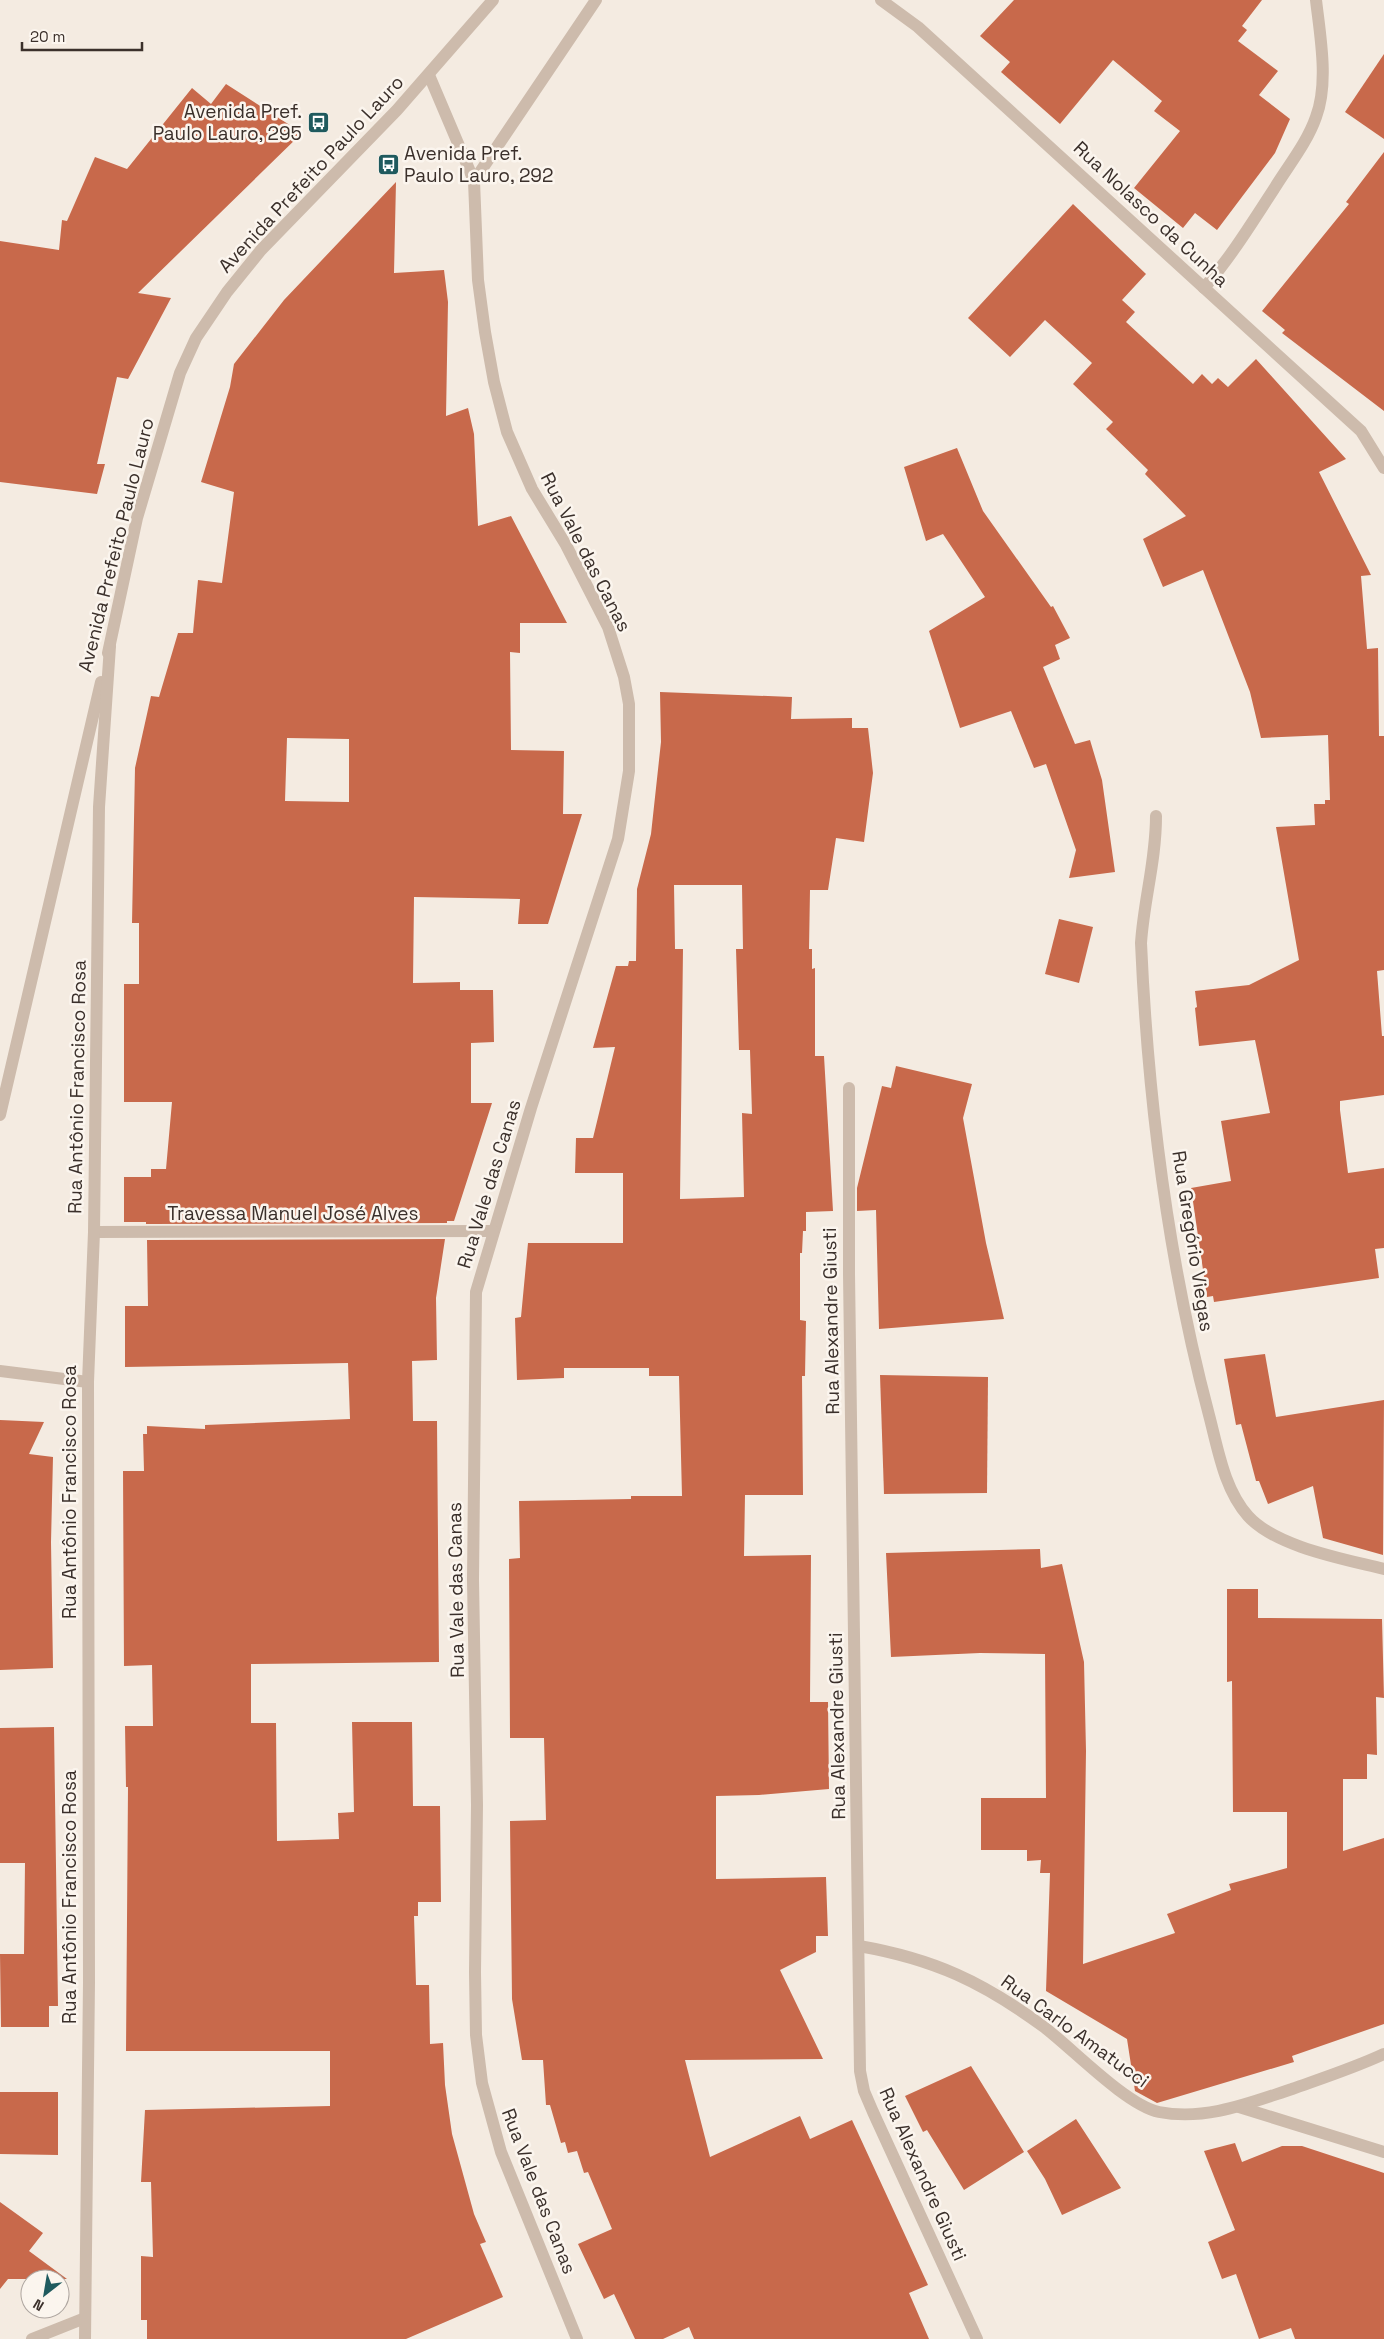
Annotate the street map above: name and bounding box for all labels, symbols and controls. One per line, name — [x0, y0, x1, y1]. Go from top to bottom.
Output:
scale bar — [22, 20, 142, 52]
text: 20 m — [30, 27, 65, 46]
street label: Avenida Prefeito Paulo Lauro — [213, 70, 409, 278]
place label: Avenida Pref. Paulo Lauro, 295 — [153, 99, 302, 146]
bus stop icon: Avenida Pref. Paulo Lauro, 295 — [306, 110, 330, 134]
street label: Rua Nolasco da Cunha — [1068, 136, 1234, 293]
place label: Avenida Pref. Paulo Lauro, 292 — [404, 141, 553, 188]
bus stop icon: Avenida Pref. Paulo Lauro, 292 — [376, 152, 400, 176]
street label: Avenida Prefeito Paulo Lauro — [72, 415, 160, 675]
street label: Rua Vale das Canas — [535, 468, 637, 636]
street label: Rua Antônio Francisco Rosa — [62, 960, 92, 1214]
street label: Rua Vale das Canas — [451, 1096, 527, 1272]
street label: Rua Gregório Viegas — [1166, 1149, 1220, 1333]
street label: Travessa Manuel José Alves — [167, 1201, 419, 1226]
street label: Rua Alexandre Giusti — [817, 1227, 845, 1415]
street label: Rua Antônio Francisco Rosa — [57, 1365, 82, 1619]
street label: Rua Vale das Canas — [442, 1502, 470, 1678]
street label: Rua Alexandre Giusti — [823, 1632, 851, 1820]
street label: Rua Antônio Francisco Rosa — [57, 1770, 82, 2024]
street label: Rua Carlo Amatucci — [996, 1969, 1154, 2093]
street label: Rua Alexandre Giusti — [874, 2083, 972, 2265]
street label: Rua Vale das Canas — [496, 2105, 582, 2277]
north arrow — [20, 2269, 70, 2319]
text: N — [30, 2295, 47, 2315]

